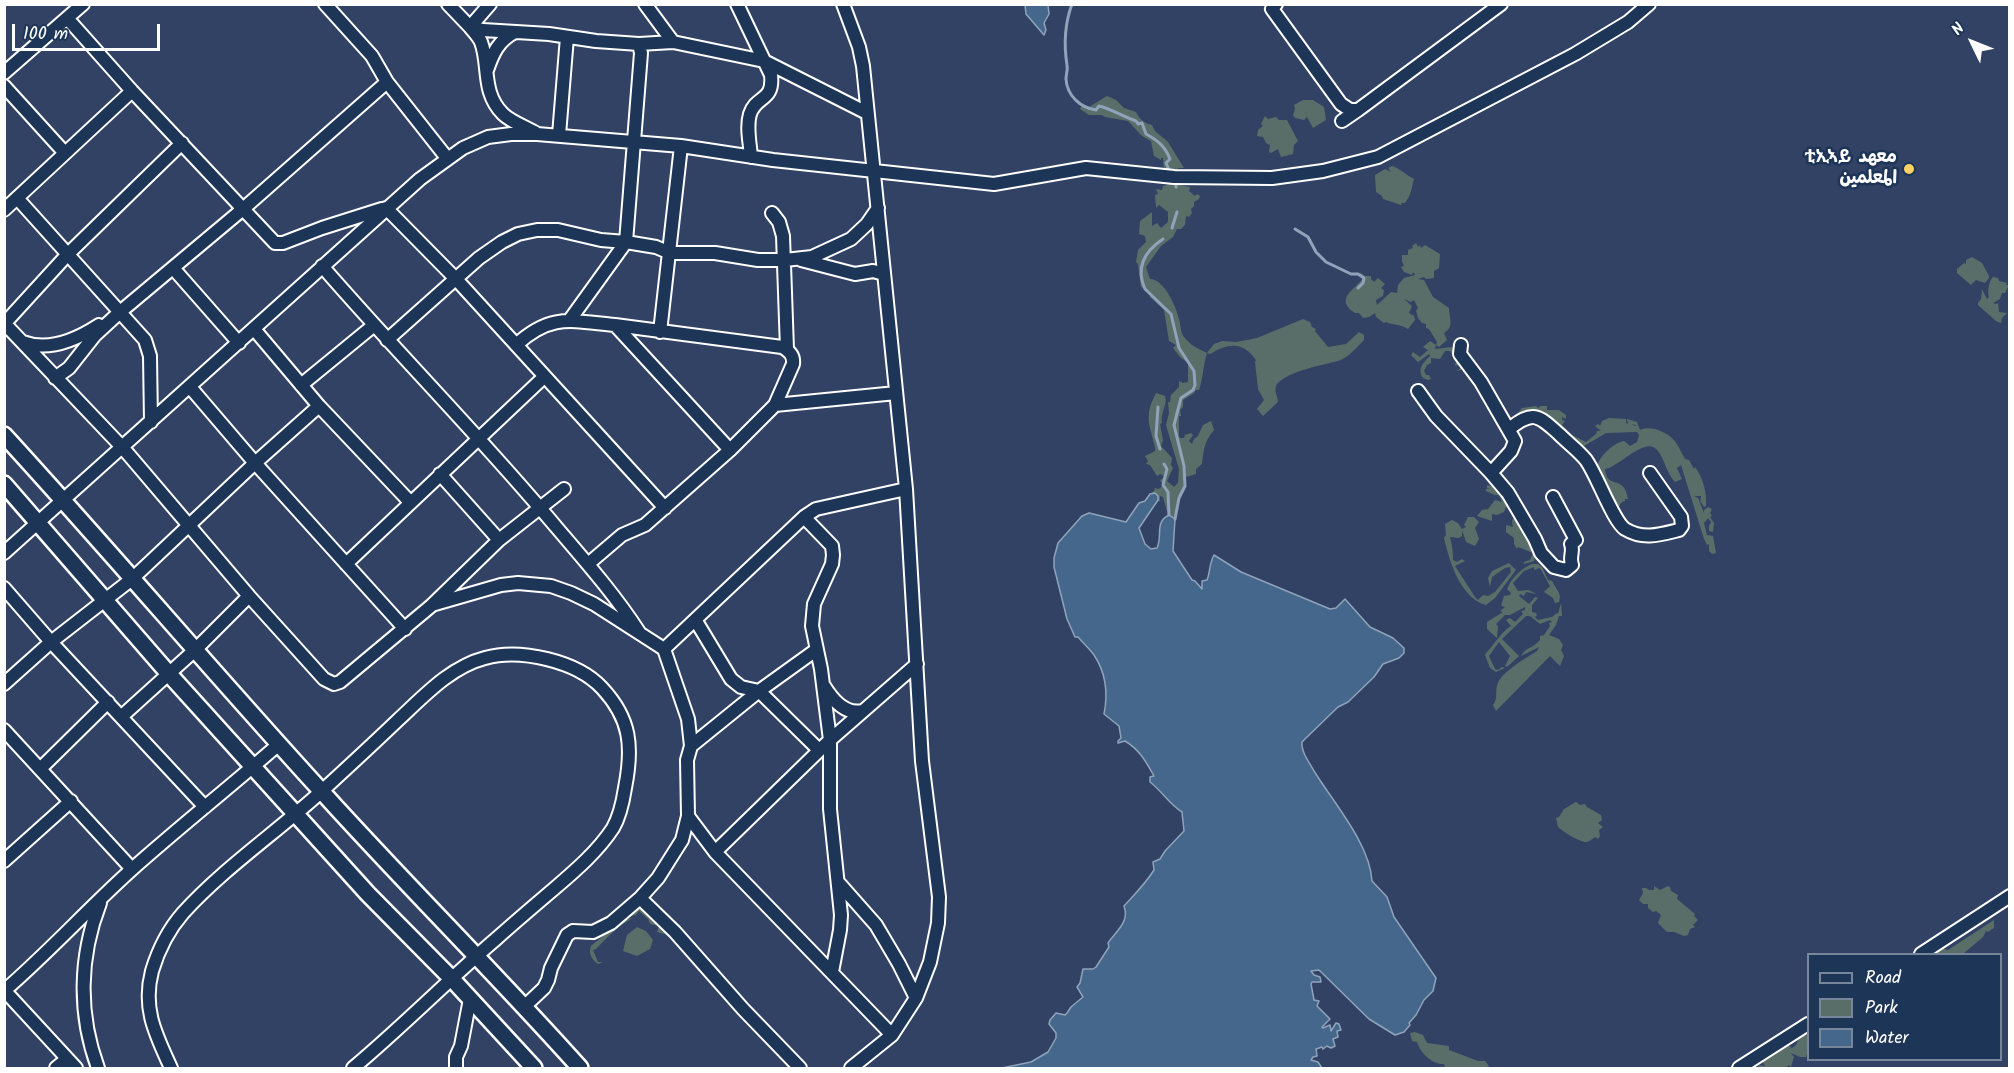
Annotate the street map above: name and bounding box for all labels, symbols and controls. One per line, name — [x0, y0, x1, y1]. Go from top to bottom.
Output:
scale bar — [15, 12, 164, 50]
north arrow — [1942, 12, 2002, 72]
text: N — [1946, 17, 1971, 42]
text: 100 m — [23, 20, 68, 49]
place label: ቲኢኣይ معهد المعلمين — [1804, 148, 1897, 190]
marker: ቲኢኣይ معهد المعلمين — [1902, 162, 1916, 176]
legend — [1807, 953, 2002, 1061]
text: Road — [1865, 964, 1901, 993]
text: Park — [1865, 994, 1898, 1023]
text: Water — [1865, 1024, 1909, 1053]

